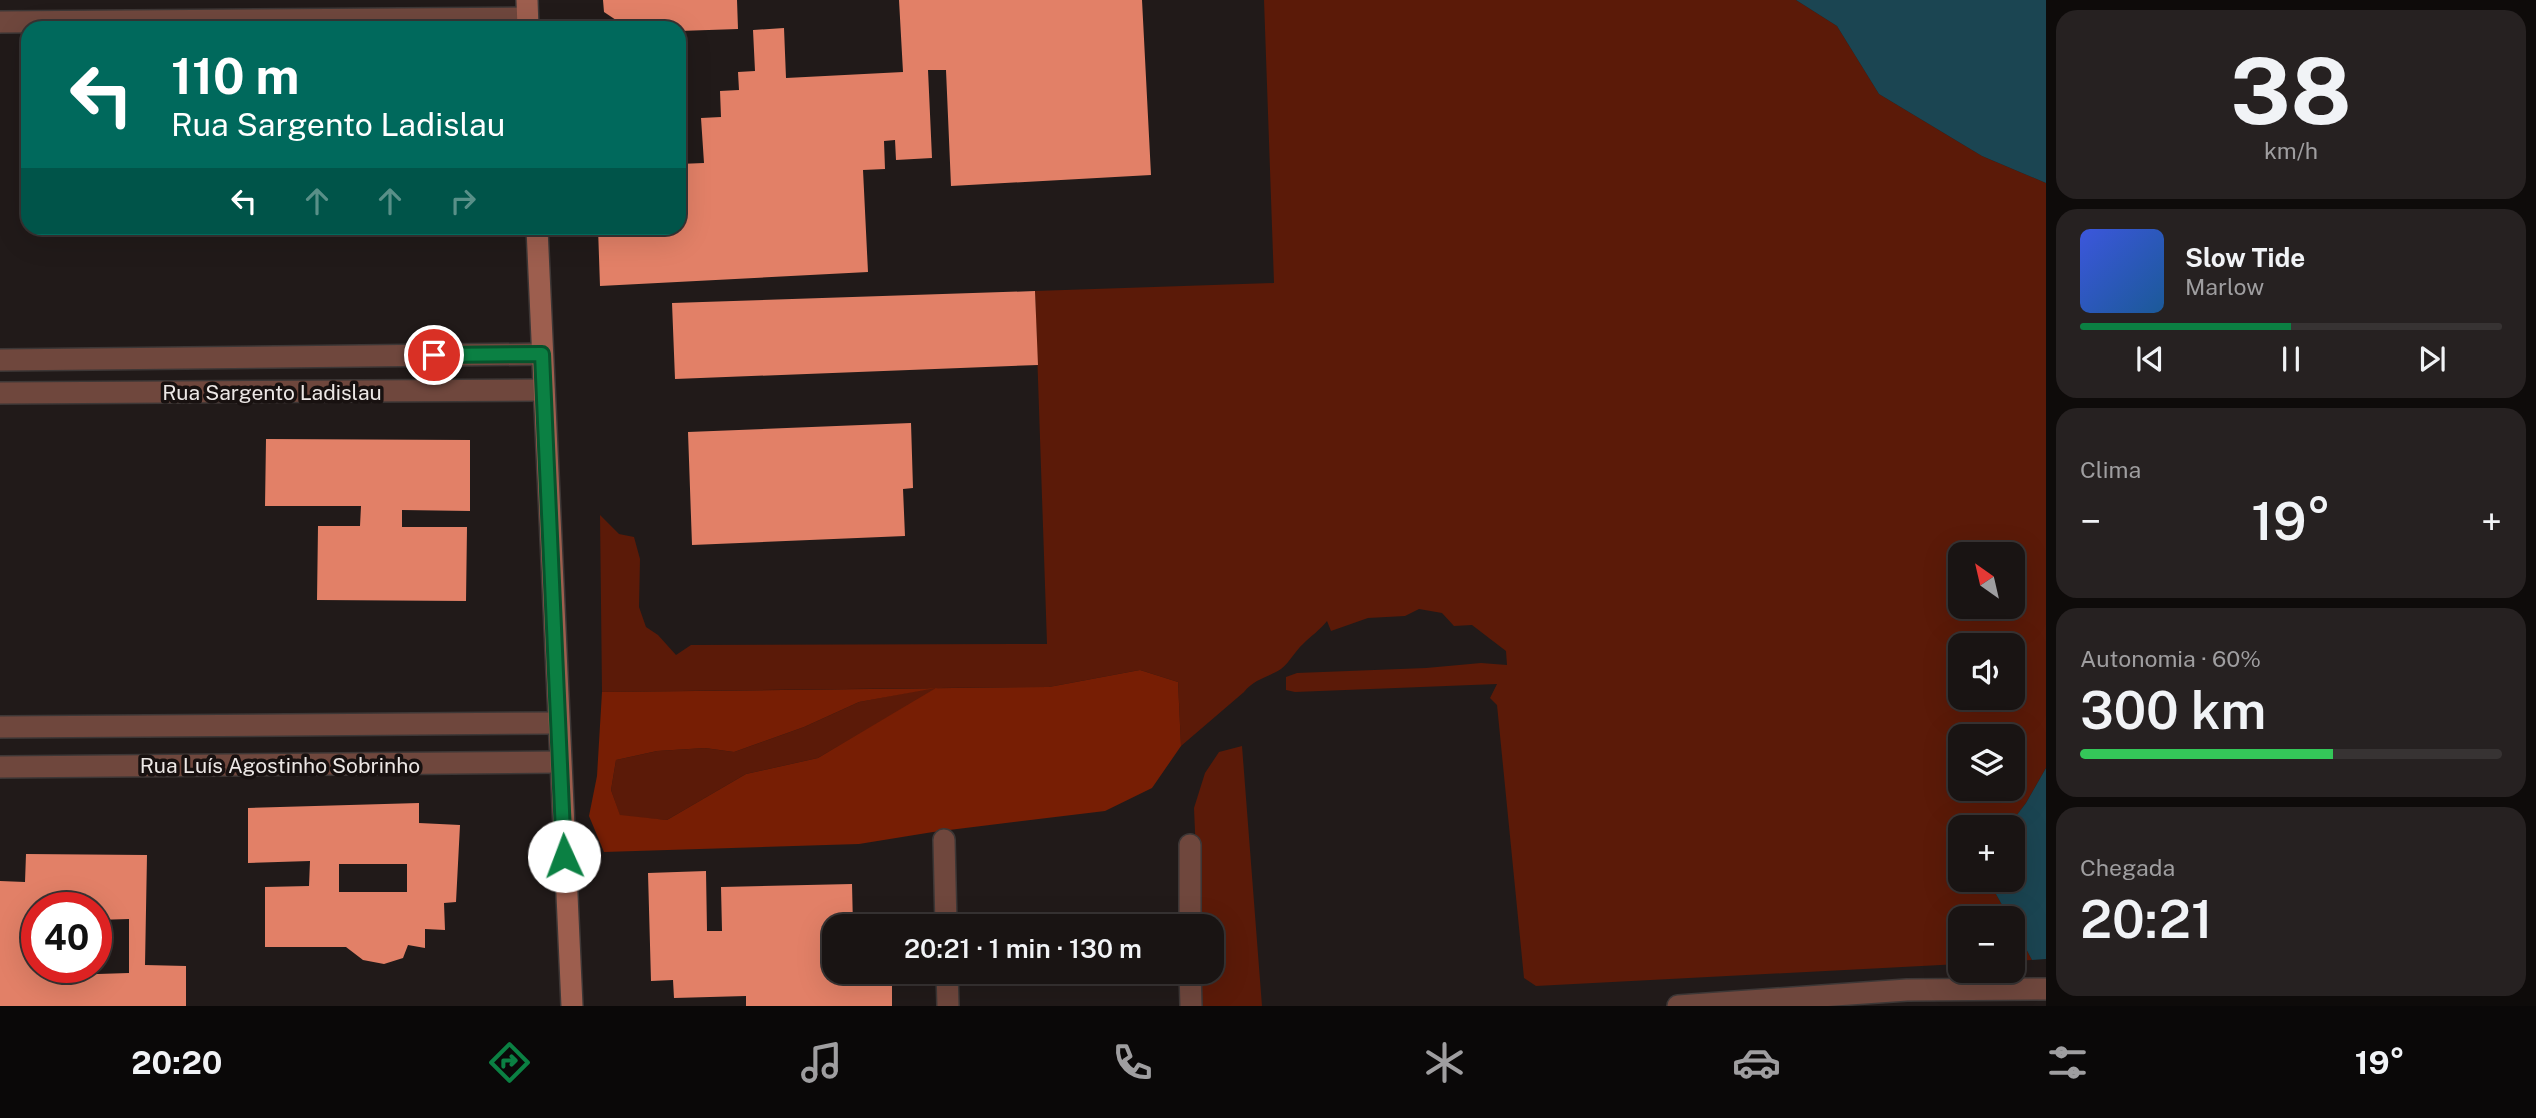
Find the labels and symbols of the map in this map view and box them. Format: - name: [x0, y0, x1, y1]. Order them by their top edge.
- pin: [404, 325, 464, 385]
- street label: Rua Sargento Ladislau: [162, 380, 382, 405]
- north arrow: [1948, 542, 2025, 620]
- street label: Rua Luís Agostinho Sobrinho: [140, 753, 420, 778]
- position arrow: [527, 819, 601, 893]
- speed limit sign: 40: [21, 892, 112, 983]

